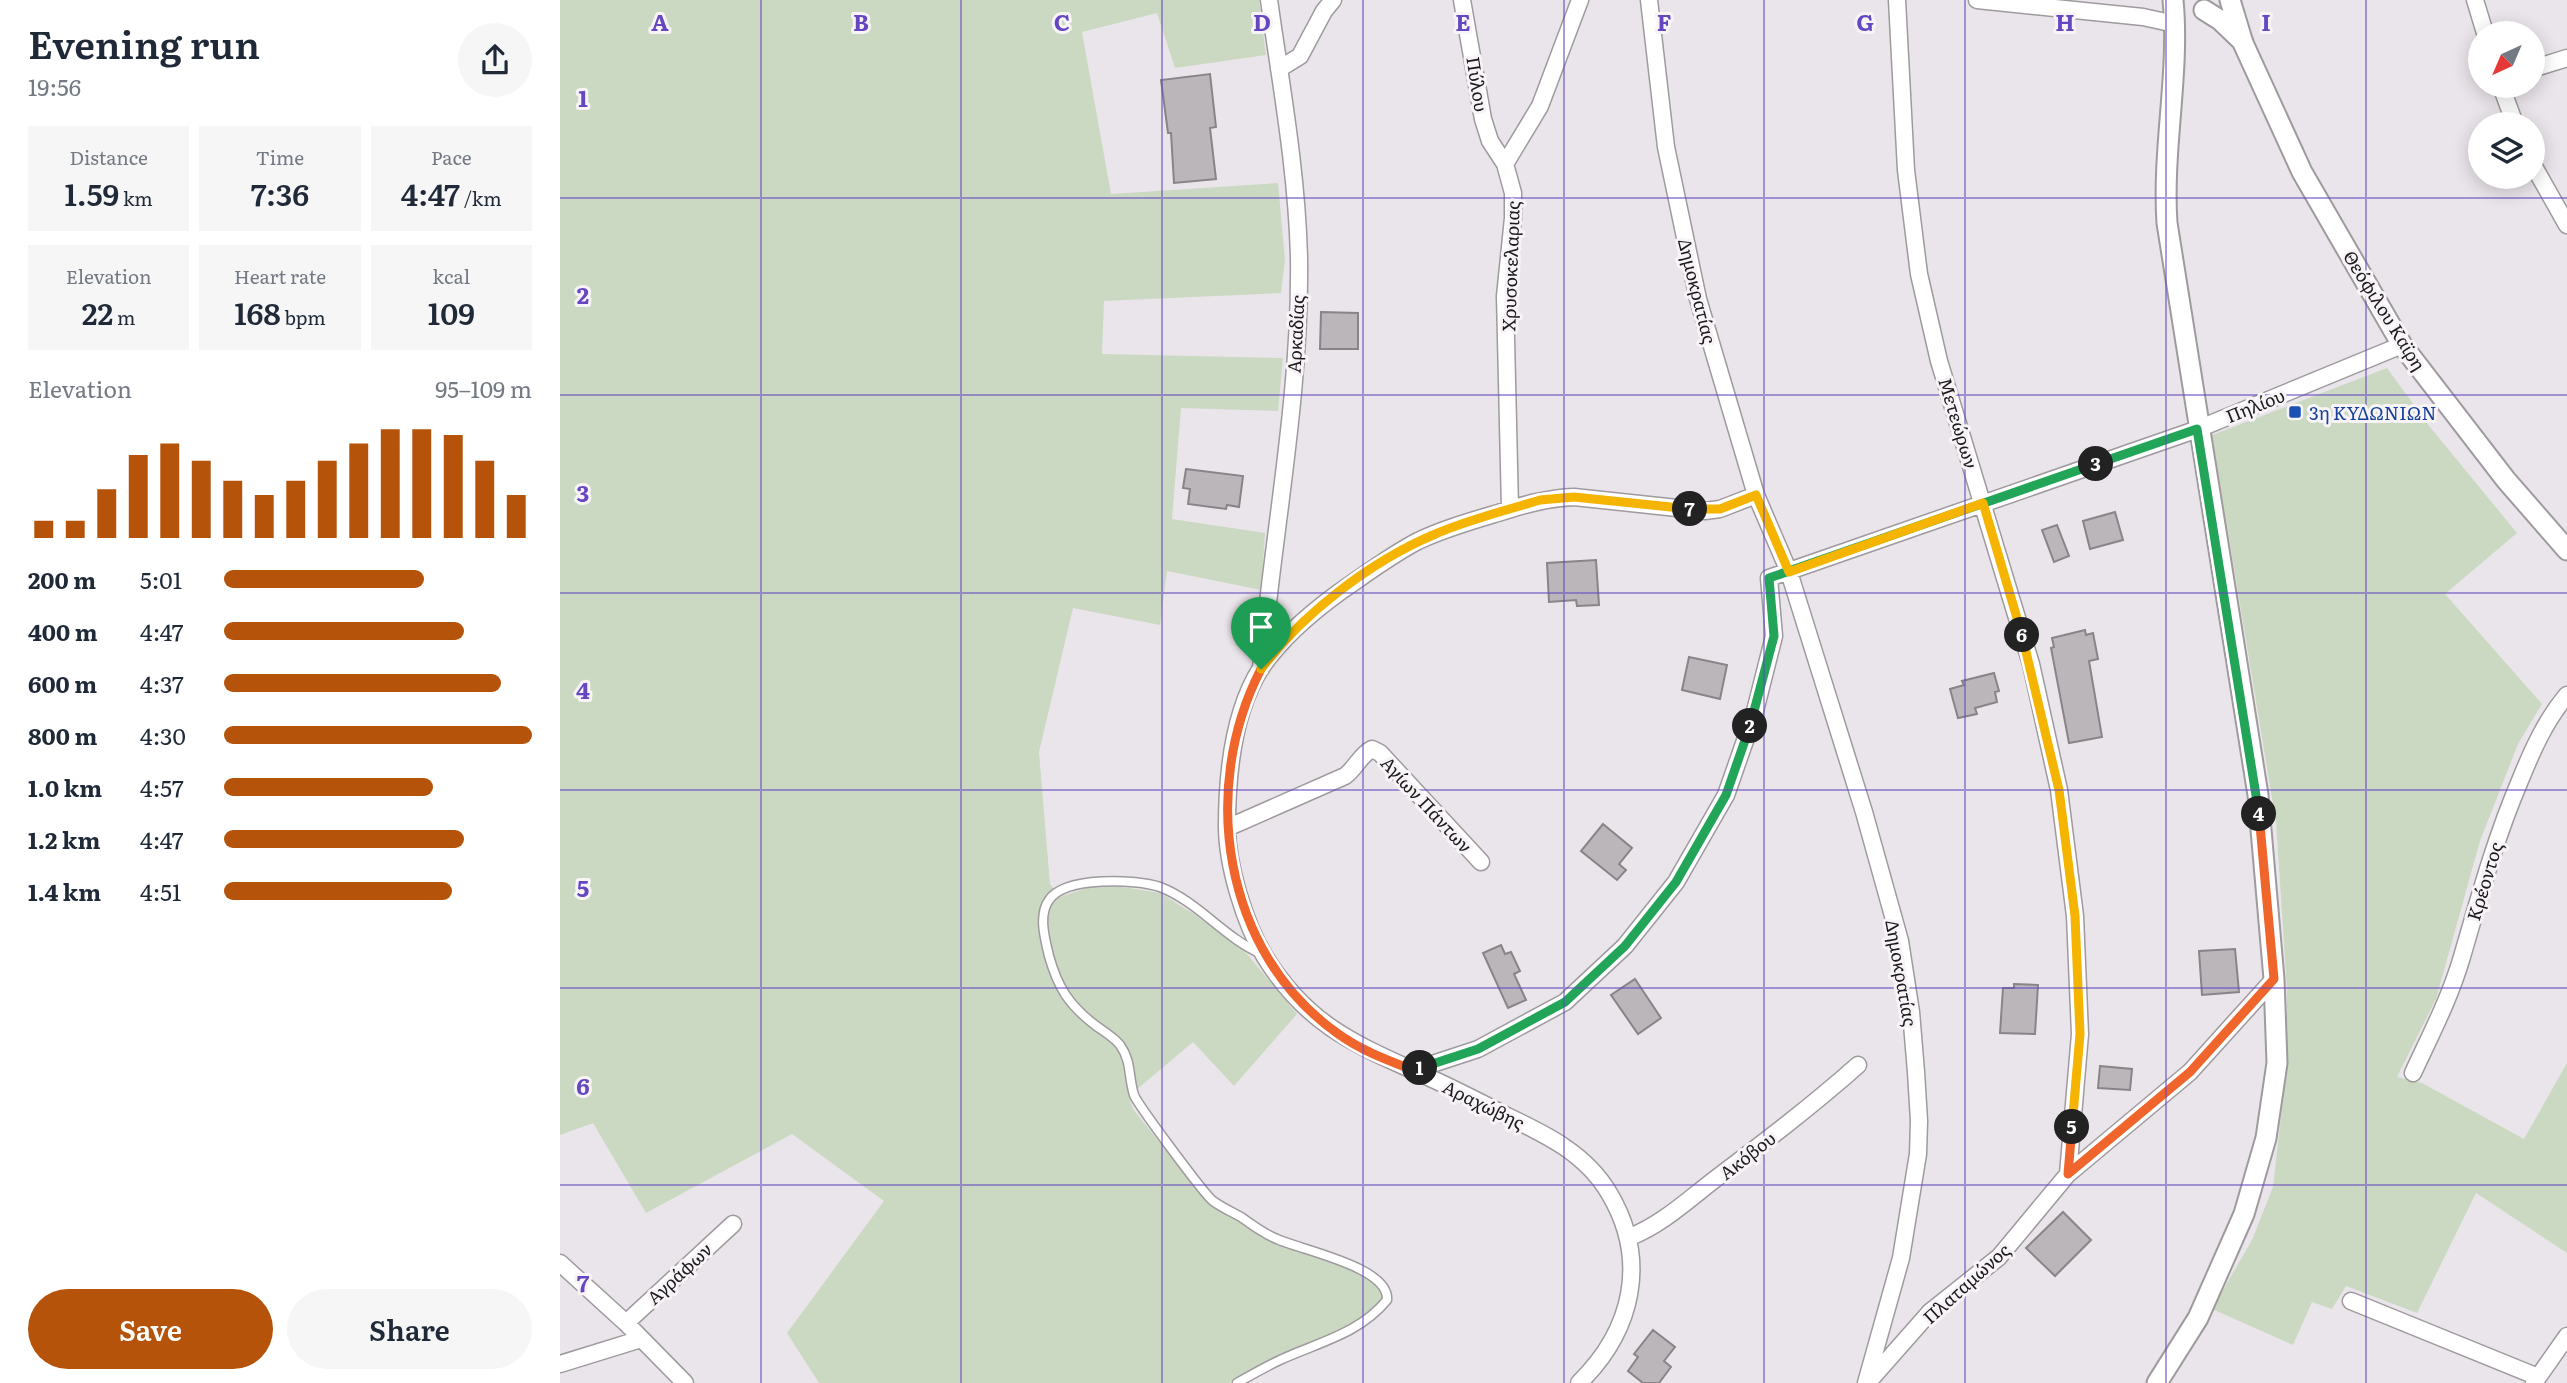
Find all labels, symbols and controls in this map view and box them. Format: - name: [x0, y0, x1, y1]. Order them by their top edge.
- text: A: [651, 4, 669, 38]
- text: B: [853, 4, 869, 38]
- text: C: [1054, 4, 1070, 38]
- text: D: [1253, 4, 1271, 38]
- text: E: [1455, 4, 1471, 38]
- text: F: [1657, 4, 1672, 38]
- text: G: [1856, 4, 1874, 38]
- text: H: [2055, 4, 2075, 38]
- text: I: [2261, 4, 2271, 38]
- text: Evening run: [28, 14, 260, 71]
- north arrow: [2468, 21, 2544, 98]
- map controls: [2468, 21, 2545, 189]
- button: share: [458, 23, 532, 97]
- street label: Πύλου: [1460, 54, 1496, 114]
- text: 19:56: [28, 69, 81, 103]
- text: 1: [578, 80, 588, 114]
- button: layers: [2468, 112, 2545, 189]
- text: Distance: [69, 143, 148, 171]
- text: Time: [256, 143, 304, 171]
- text: Pace: [431, 143, 472, 171]
- text: 1.59: [65, 171, 119, 215]
- text: 7:36: [251, 171, 309, 215]
- text: 4:47: [401, 171, 460, 215]
- text: km: [119, 184, 153, 212]
- text: /km: [460, 184, 502, 212]
- street label: Χρυσοκελαριας: [1494, 200, 1526, 332]
- street label: Δημοκρατίας: [1672, 235, 1724, 347]
- street label: Θεόφιλου Καϊρη: [2337, 245, 2433, 375]
- text: Elevation: [66, 262, 152, 290]
- text: Heart rate: [234, 262, 326, 290]
- text: kcal: [433, 262, 470, 290]
- text: 2: [577, 277, 589, 311]
- text: 22: [82, 290, 113, 334]
- text: 168: [234, 290, 281, 334]
- text: 109: [428, 290, 475, 334]
- street label: Αρκαδίας: [1279, 294, 1311, 374]
- text: m: [113, 303, 136, 331]
- text: bpm: [281, 303, 326, 331]
- text: Elevation: [28, 371, 132, 405]
- text: 95–109 m: [435, 371, 532, 405]
- street label: Μετεώρων: [1932, 374, 1986, 472]
- street label: Πηλίου: [2221, 381, 2289, 429]
- place label: 3η ΚΥΔΩΝΙΩΝ: [2309, 399, 2437, 426]
- marker: 3η ΚΥΔΩΝΙΩΝ: [2287, 404, 2303, 420]
- pin: 3: [2078, 447, 2114, 482]
- text: 3: [2090, 449, 2101, 477]
- text: 3: [577, 475, 589, 509]
- pin: 7: [1672, 491, 1708, 526]
- text: 7: [1684, 494, 1695, 522]
- text: 200 m: [28, 562, 96, 596]
- text: 5:01: [140, 562, 182, 596]
- pin: [1231, 597, 1291, 669]
- icon: arrive: [1242, 608, 1280, 646]
- text: 400 m: [28, 614, 98, 648]
- text: 4:47: [140, 614, 183, 648]
- pin: 6: [2004, 618, 2040, 652]
- text: 6: [2016, 620, 2027, 648]
- text: 600 m: [28, 666, 97, 700]
- text: 4:37: [140, 666, 184, 700]
- text: 4: [576, 672, 590, 706]
- pin: 2: [1732, 708, 1768, 744]
- text: 2: [1744, 711, 1755, 739]
- text: 800 m: [28, 718, 97, 752]
- text: 4:30: [140, 718, 186, 752]
- street label: Αγίων Πάντων: [1375, 750, 1479, 858]
- text: 1.0 km: [28, 770, 102, 804]
- text: 4:57: [140, 770, 184, 804]
- pin: 4: [2242, 796, 2276, 832]
- text: 4: [2253, 799, 2264, 827]
- text: 1.2 km: [28, 822, 100, 856]
- text: 4:47: [140, 822, 183, 856]
- street label: Κρέοντος: [2459, 838, 2509, 924]
- text: 5: [577, 870, 589, 904]
- text: 1.4 km: [28, 874, 101, 908]
- text: 4:51: [140, 874, 181, 908]
- street label: Δημοκρατίας: [1879, 918, 1925, 1028]
- pin: 1: [1402, 1050, 1438, 1086]
- text: 1: [1416, 1053, 1423, 1081]
- text: 6: [576, 1068, 590, 1102]
- street label: Αραχώβης: [1438, 1073, 1530, 1135]
- pin: 5: [2054, 1110, 2090, 1144]
- text: 5: [2066, 1112, 2077, 1140]
- street label: Ακόβου: [1713, 1124, 1781, 1186]
- street label: Αγράφων: [640, 1236, 718, 1310]
- street label: Πλαταμώνος: [1916, 1236, 2016, 1330]
- text: 7: [577, 1265, 590, 1299]
- button: Save: [28, 1289, 273, 1369]
- button: Share: [287, 1289, 532, 1369]

